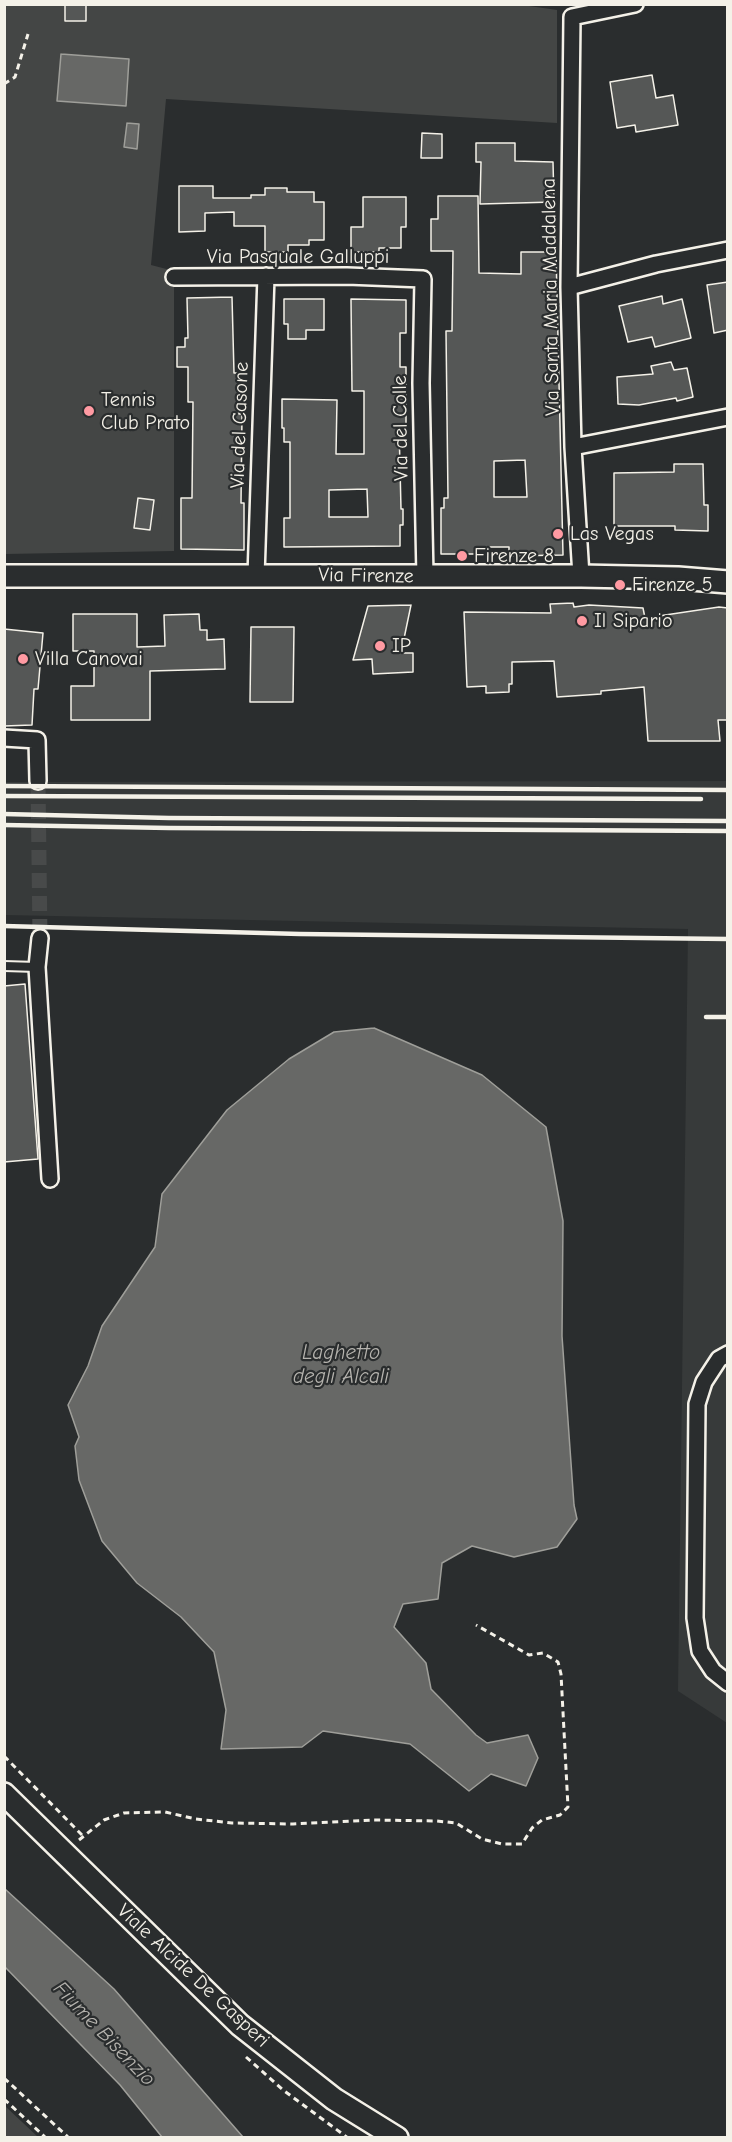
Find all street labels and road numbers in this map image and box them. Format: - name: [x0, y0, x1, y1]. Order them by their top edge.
- street label: Via Santa Maria Maddalena: [537, 178, 565, 416]
- street label: Via Pasquale Galluppi: [207, 245, 389, 269]
- street label: Via del Casone: [226, 361, 254, 489]
- street label: Via del Colle: [388, 375, 414, 481]
- street label: Via Firenze: [318, 563, 414, 589]
- street label: Viale Alcide De Gasperi: [112, 1899, 274, 2053]

